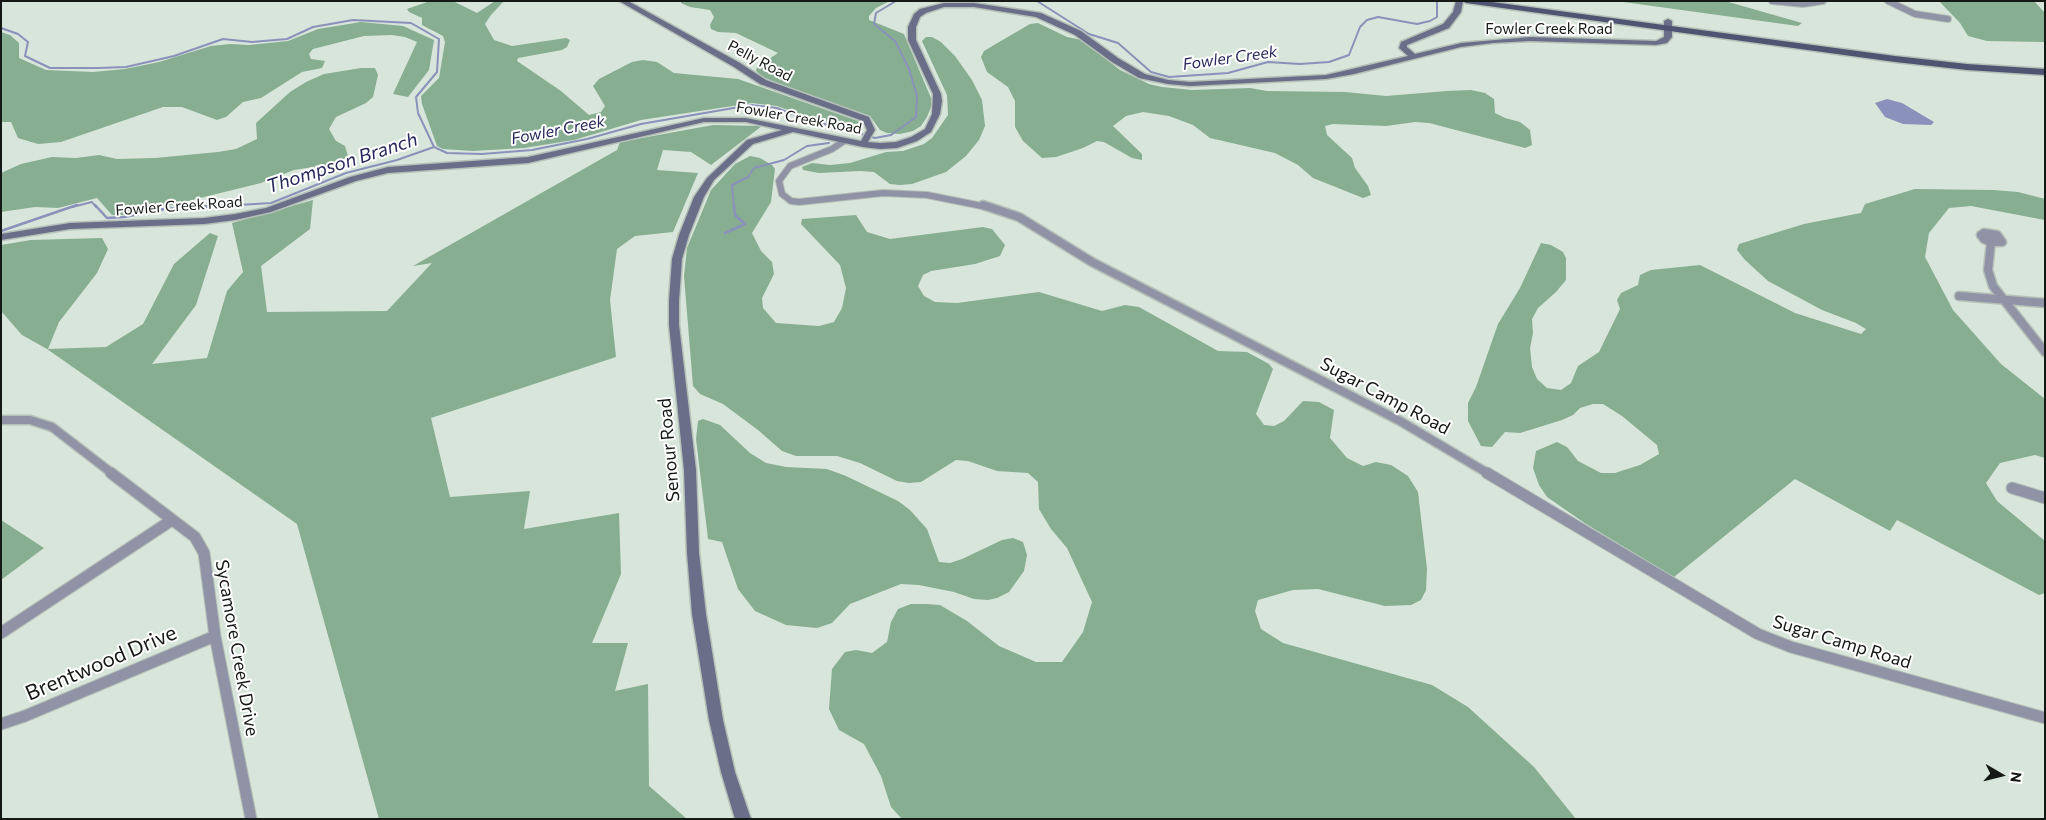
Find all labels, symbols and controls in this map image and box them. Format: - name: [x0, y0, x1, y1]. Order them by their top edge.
- street label: Fowler Creek Road: [1485, 20, 1613, 38]
- street label: Pelly Road: [725, 37, 795, 85]
- water label: Fowler Creek: [1181, 42, 1279, 74]
- street label: Fowler Creek Road: [735, 98, 863, 138]
- water label: Fowler Creek: [509, 111, 607, 149]
- water label: Thompson Branch: [264, 128, 420, 198]
- street label: Fowler Creek Road: [115, 193, 243, 219]
- street label: Sugar Camp Road: [1316, 353, 1454, 439]
- street label: Senour Road: [654, 397, 684, 503]
- street label: Sycamore Creek Drive: [211, 558, 263, 738]
- street label: Sugar Camp Road: [1770, 611, 1914, 673]
- street label: Brentwood Drive: [22, 620, 180, 706]
- north arrow: [1976, 750, 2026, 800]
- text: N: [2007, 771, 2025, 784]

